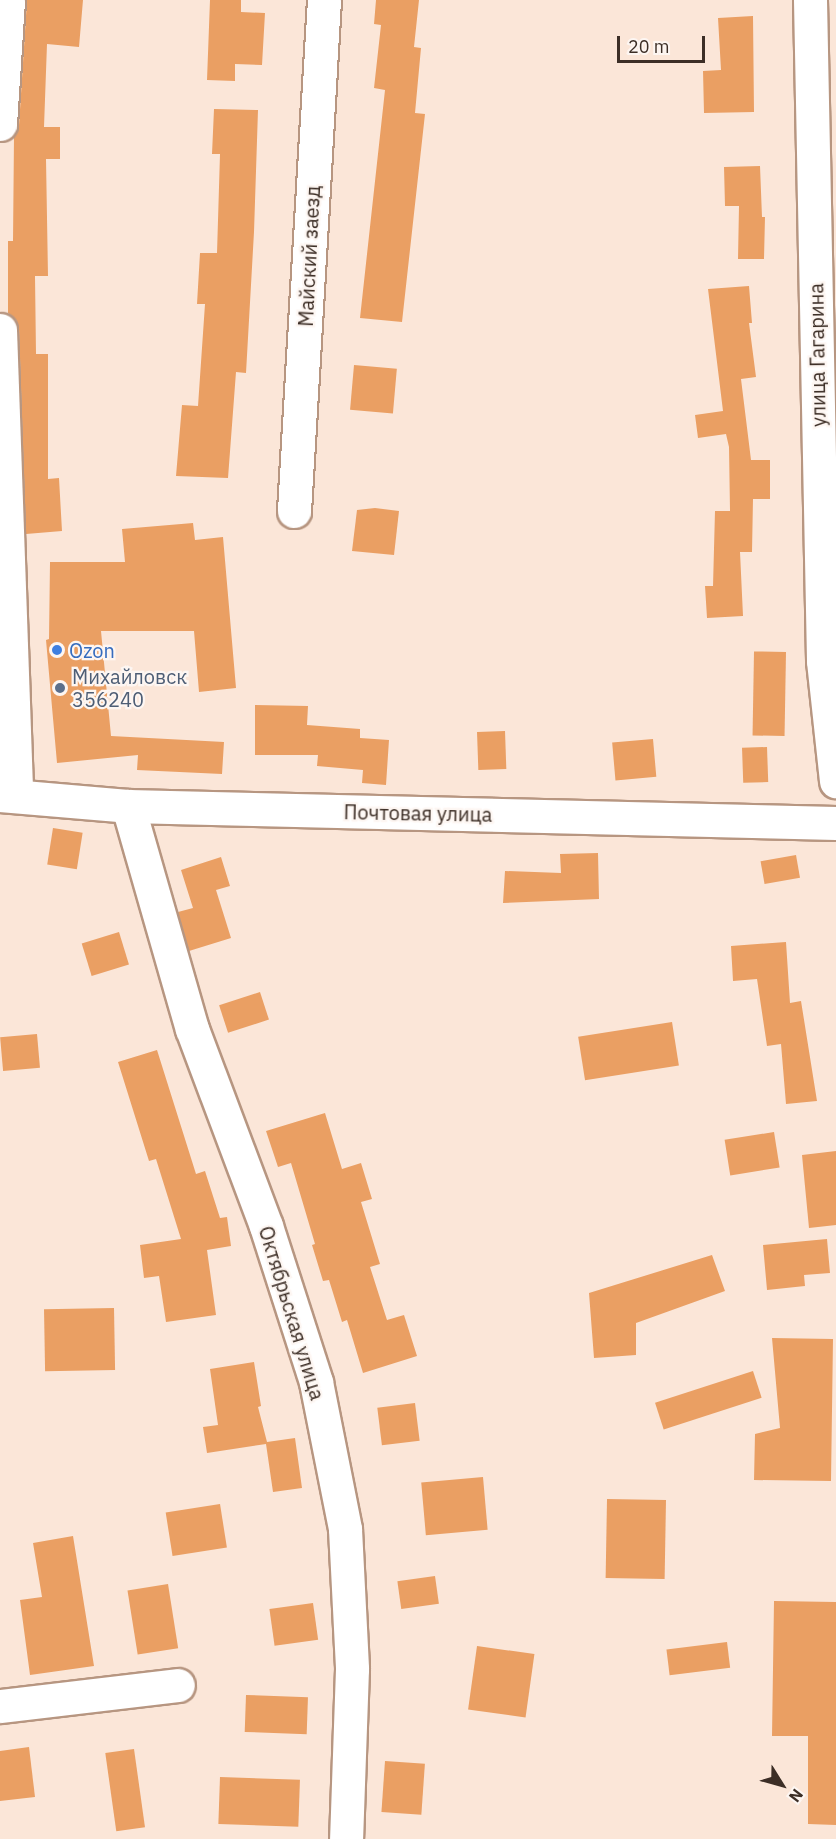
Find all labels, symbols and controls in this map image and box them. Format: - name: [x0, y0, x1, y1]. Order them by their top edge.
- scale bar: [620, 24, 708, 62]
- text: 20 m: [628, 35, 670, 58]
- street label: Майский заезд: [293, 185, 325, 327]
- street label: улица Гагарина: [804, 283, 830, 427]
- place label: Ozon: [69, 638, 115, 662]
- marker: Ozon: [50, 643, 64, 657]
- place label: Михайловск 356240: [72, 664, 187, 711]
- marker: Михайловск 356240: [53, 681, 67, 695]
- street label: Почтовая улица: [343, 800, 493, 826]
- street label: Октябрьская улица: [254, 1223, 330, 1403]
- north arrow: [752, 1755, 812, 1815]
- text: N: [785, 1785, 808, 1806]

